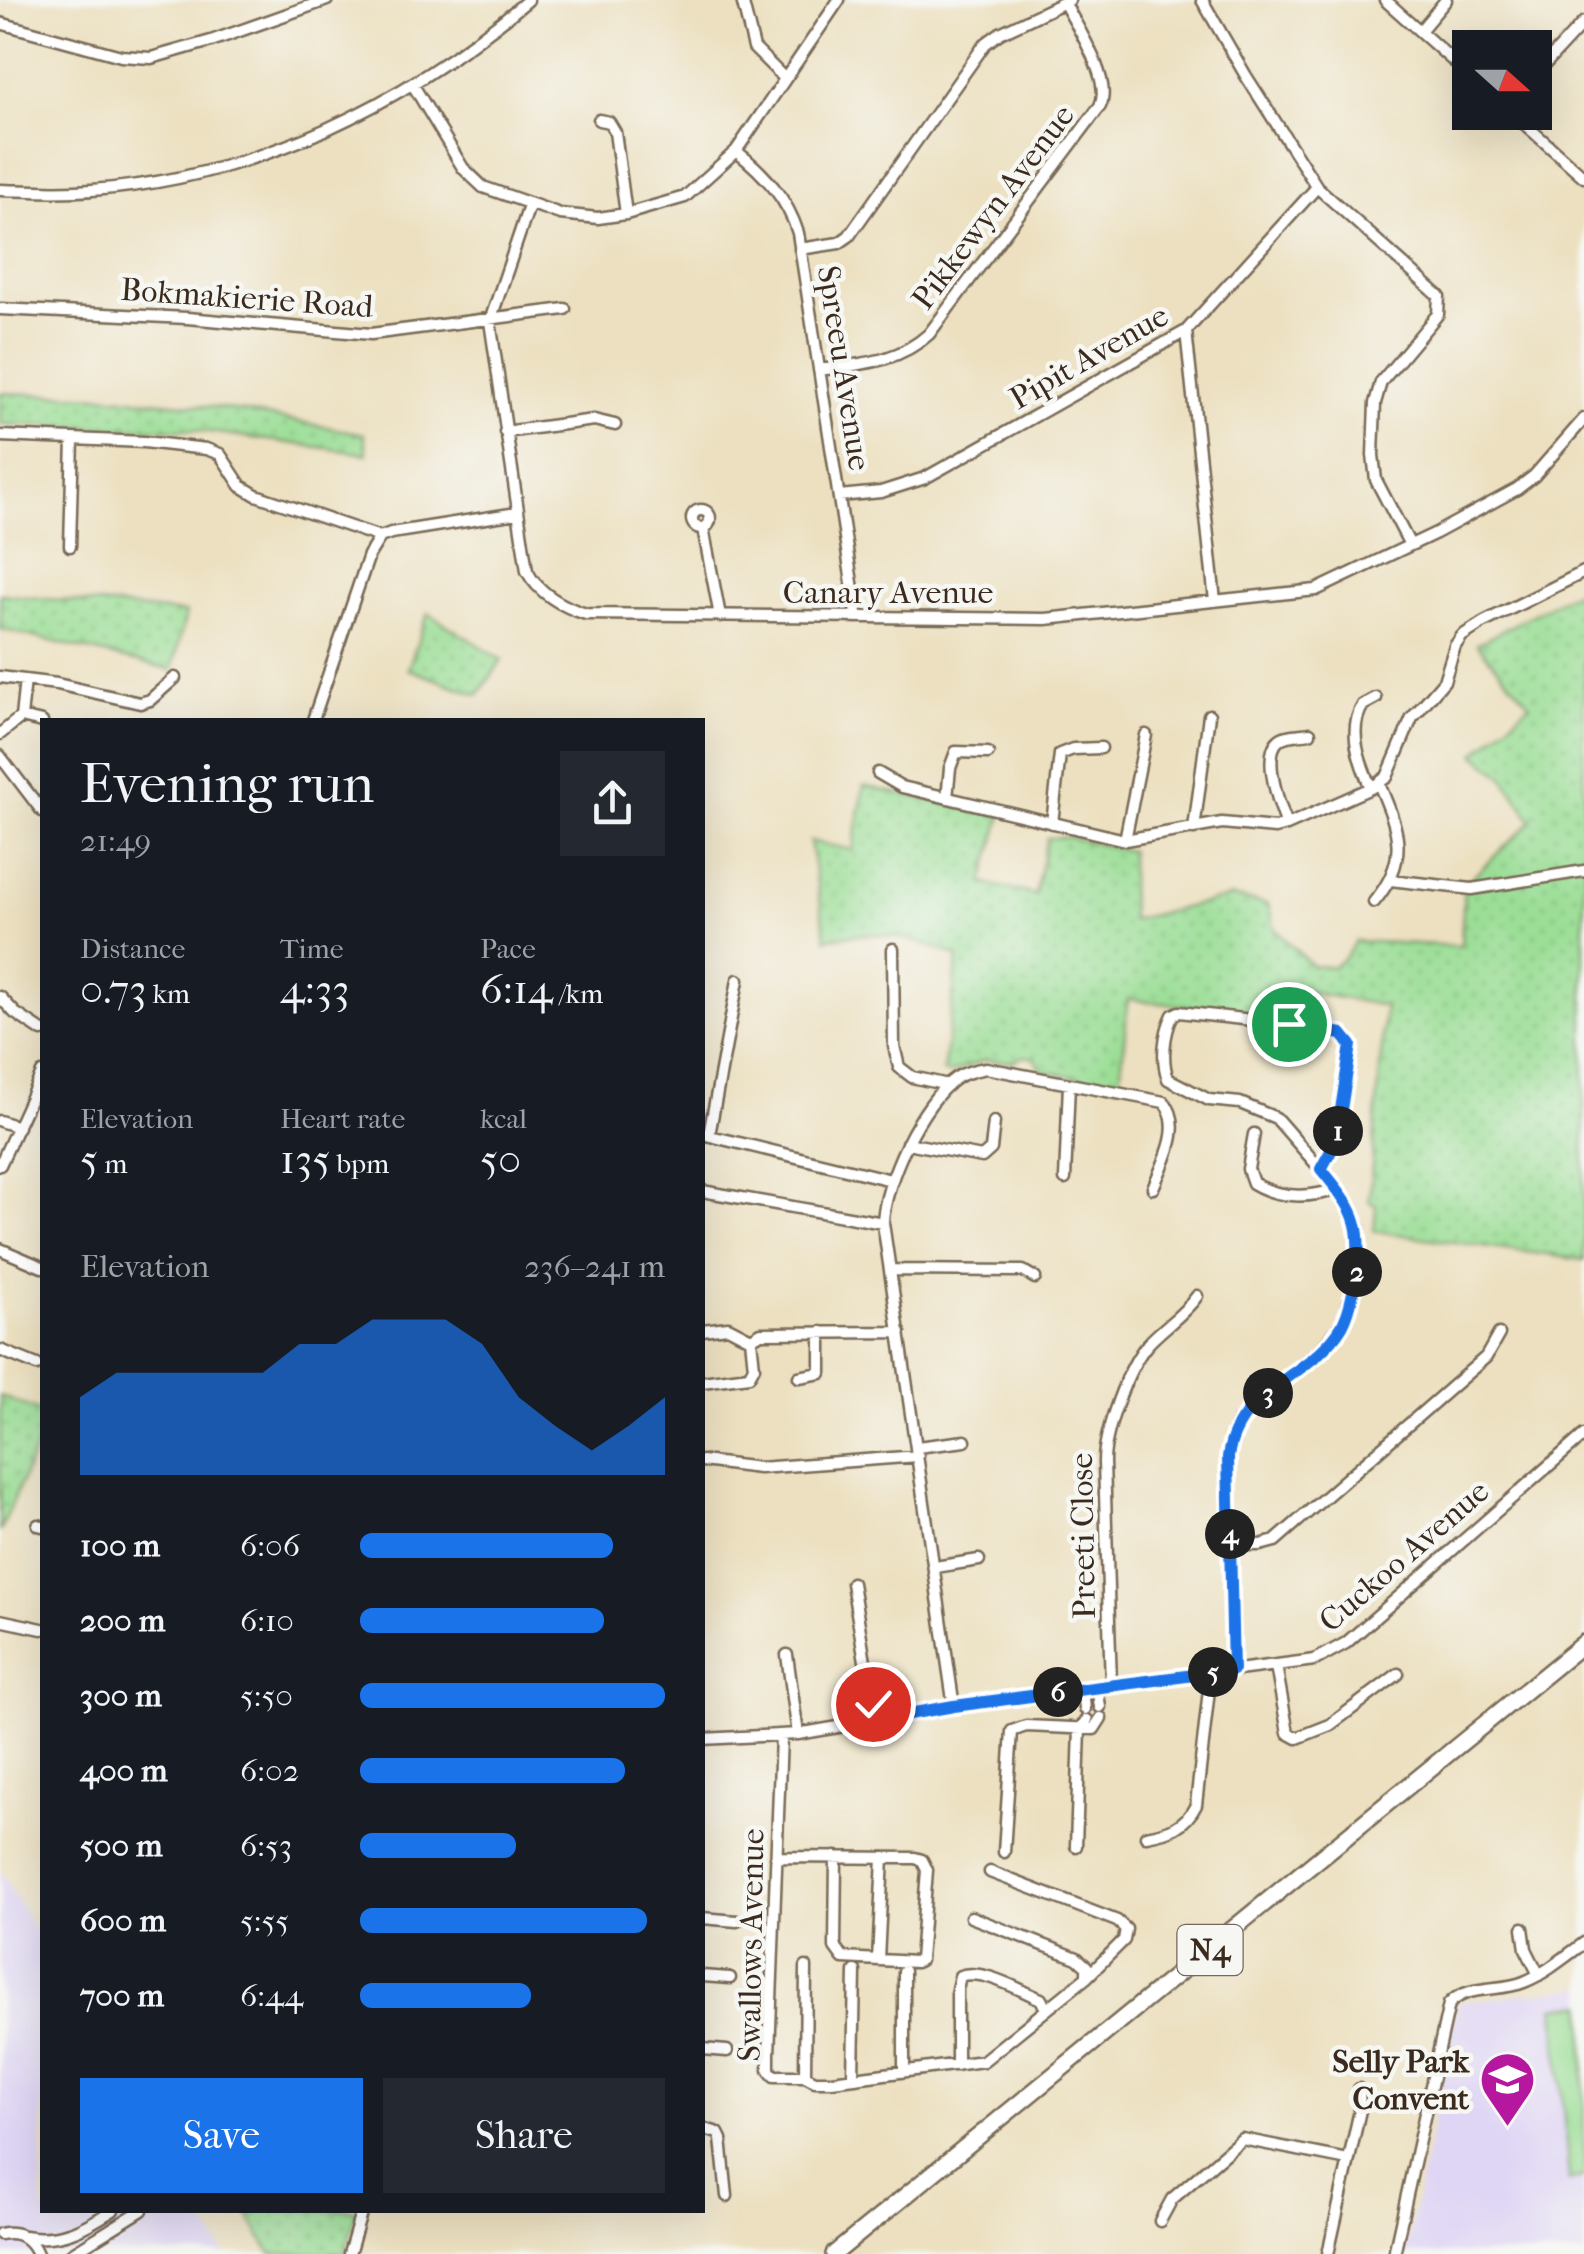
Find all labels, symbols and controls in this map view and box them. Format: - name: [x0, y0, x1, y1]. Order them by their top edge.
- north arrow: [1452, 30, 1552, 130]
- map controls: [1452, 30, 1552, 130]
- street label: Pikkewyn Avenue: [904, 97, 1082, 316]
- street label: Spreeu Avenue: [810, 263, 878, 473]
- street label: Bokmakierie Road: [120, 271, 375, 325]
- street label: Pipit Avenue: [1003, 297, 1175, 417]
- street label: Canary Avenue: [783, 574, 993, 611]
- button: share: [560, 751, 665, 856]
- text: Evening run: [80, 752, 374, 816]
- text: 21:49: [80, 822, 151, 859]
- text: Distance: [80, 932, 185, 965]
- text: Time: [280, 932, 344, 965]
- text: Pace: [480, 932, 536, 965]
- text: 0.73: [80, 965, 146, 1014]
- text: 4:33: [280, 965, 349, 1014]
- text: 6:14: [480, 965, 553, 1014]
- text: km: [146, 977, 190, 1010]
- text: /km: [553, 977, 603, 1010]
- pin: [1247, 982, 1332, 1067]
- icon: arrive: [1262, 997, 1317, 1052]
- text: Elevation: [80, 1102, 193, 1135]
- text: Heart rate: [280, 1102, 405, 1135]
- text: kcal: [480, 1102, 527, 1135]
- pin: 1: [1313, 1106, 1363, 1156]
- text: 1: [1333, 1114, 1343, 1147]
- text: 5: [80, 1135, 98, 1184]
- text: 135: [280, 1135, 330, 1184]
- text: 50: [480, 1135, 521, 1184]
- text: m: [98, 1147, 127, 1180]
- text: bpm: [330, 1147, 389, 1180]
- pin: 2: [1332, 1247, 1382, 1297]
- text: Elevation: [80, 1248, 209, 1285]
- text: 236–241 m: [524, 1248, 665, 1285]
- text: 2: [1350, 1255, 1364, 1288]
- pin: 3: [1243, 1368, 1293, 1418]
- text: 3: [1262, 1376, 1274, 1409]
- street label: Preeti Close: [1063, 1452, 1103, 1619]
- street label: Cuckoo Avenue: [1312, 1472, 1496, 1640]
- pin: 4: [1205, 1509, 1255, 1559]
- text: 4: [1222, 1517, 1238, 1550]
- text: 100 m: [80, 1527, 160, 1564]
- text: 6:06: [240, 1527, 300, 1564]
- text: 200 m: [80, 1602, 165, 1639]
- text: 6:10: [240, 1602, 294, 1639]
- pin: 5: [1188, 1647, 1238, 1697]
- text: 5: [1207, 1655, 1219, 1688]
- pin: [831, 1662, 916, 1747]
- pin: 6: [1033, 1667, 1083, 1717]
- text: 6: [1050, 1675, 1066, 1708]
- text: 300 m: [80, 1677, 162, 1714]
- text: 5:50: [240, 1677, 293, 1714]
- icon: check: [846, 1677, 901, 1732]
- text: 400 m: [80, 1752, 168, 1789]
- text: 6:02: [240, 1752, 299, 1789]
- text: 500 m: [80, 1827, 163, 1864]
- text: 6:53: [240, 1827, 292, 1864]
- street label: Swallows Avenue: [730, 1828, 772, 2062]
- text: 600 m: [80, 1902, 166, 1939]
- text: 5:55: [240, 1902, 289, 1939]
- road number: N4: [1178, 1925, 1242, 1975]
- text: 700 m: [80, 1977, 164, 2014]
- text: 6:44: [240, 1977, 303, 2014]
- place label: Selly Park Convent: [1332, 2043, 1471, 2117]
- school or university icon: Selly Park Convent: [1478, 2049, 1538, 2128]
- button: Save: [80, 2078, 363, 2193]
- button: Share: [383, 2078, 665, 2193]

